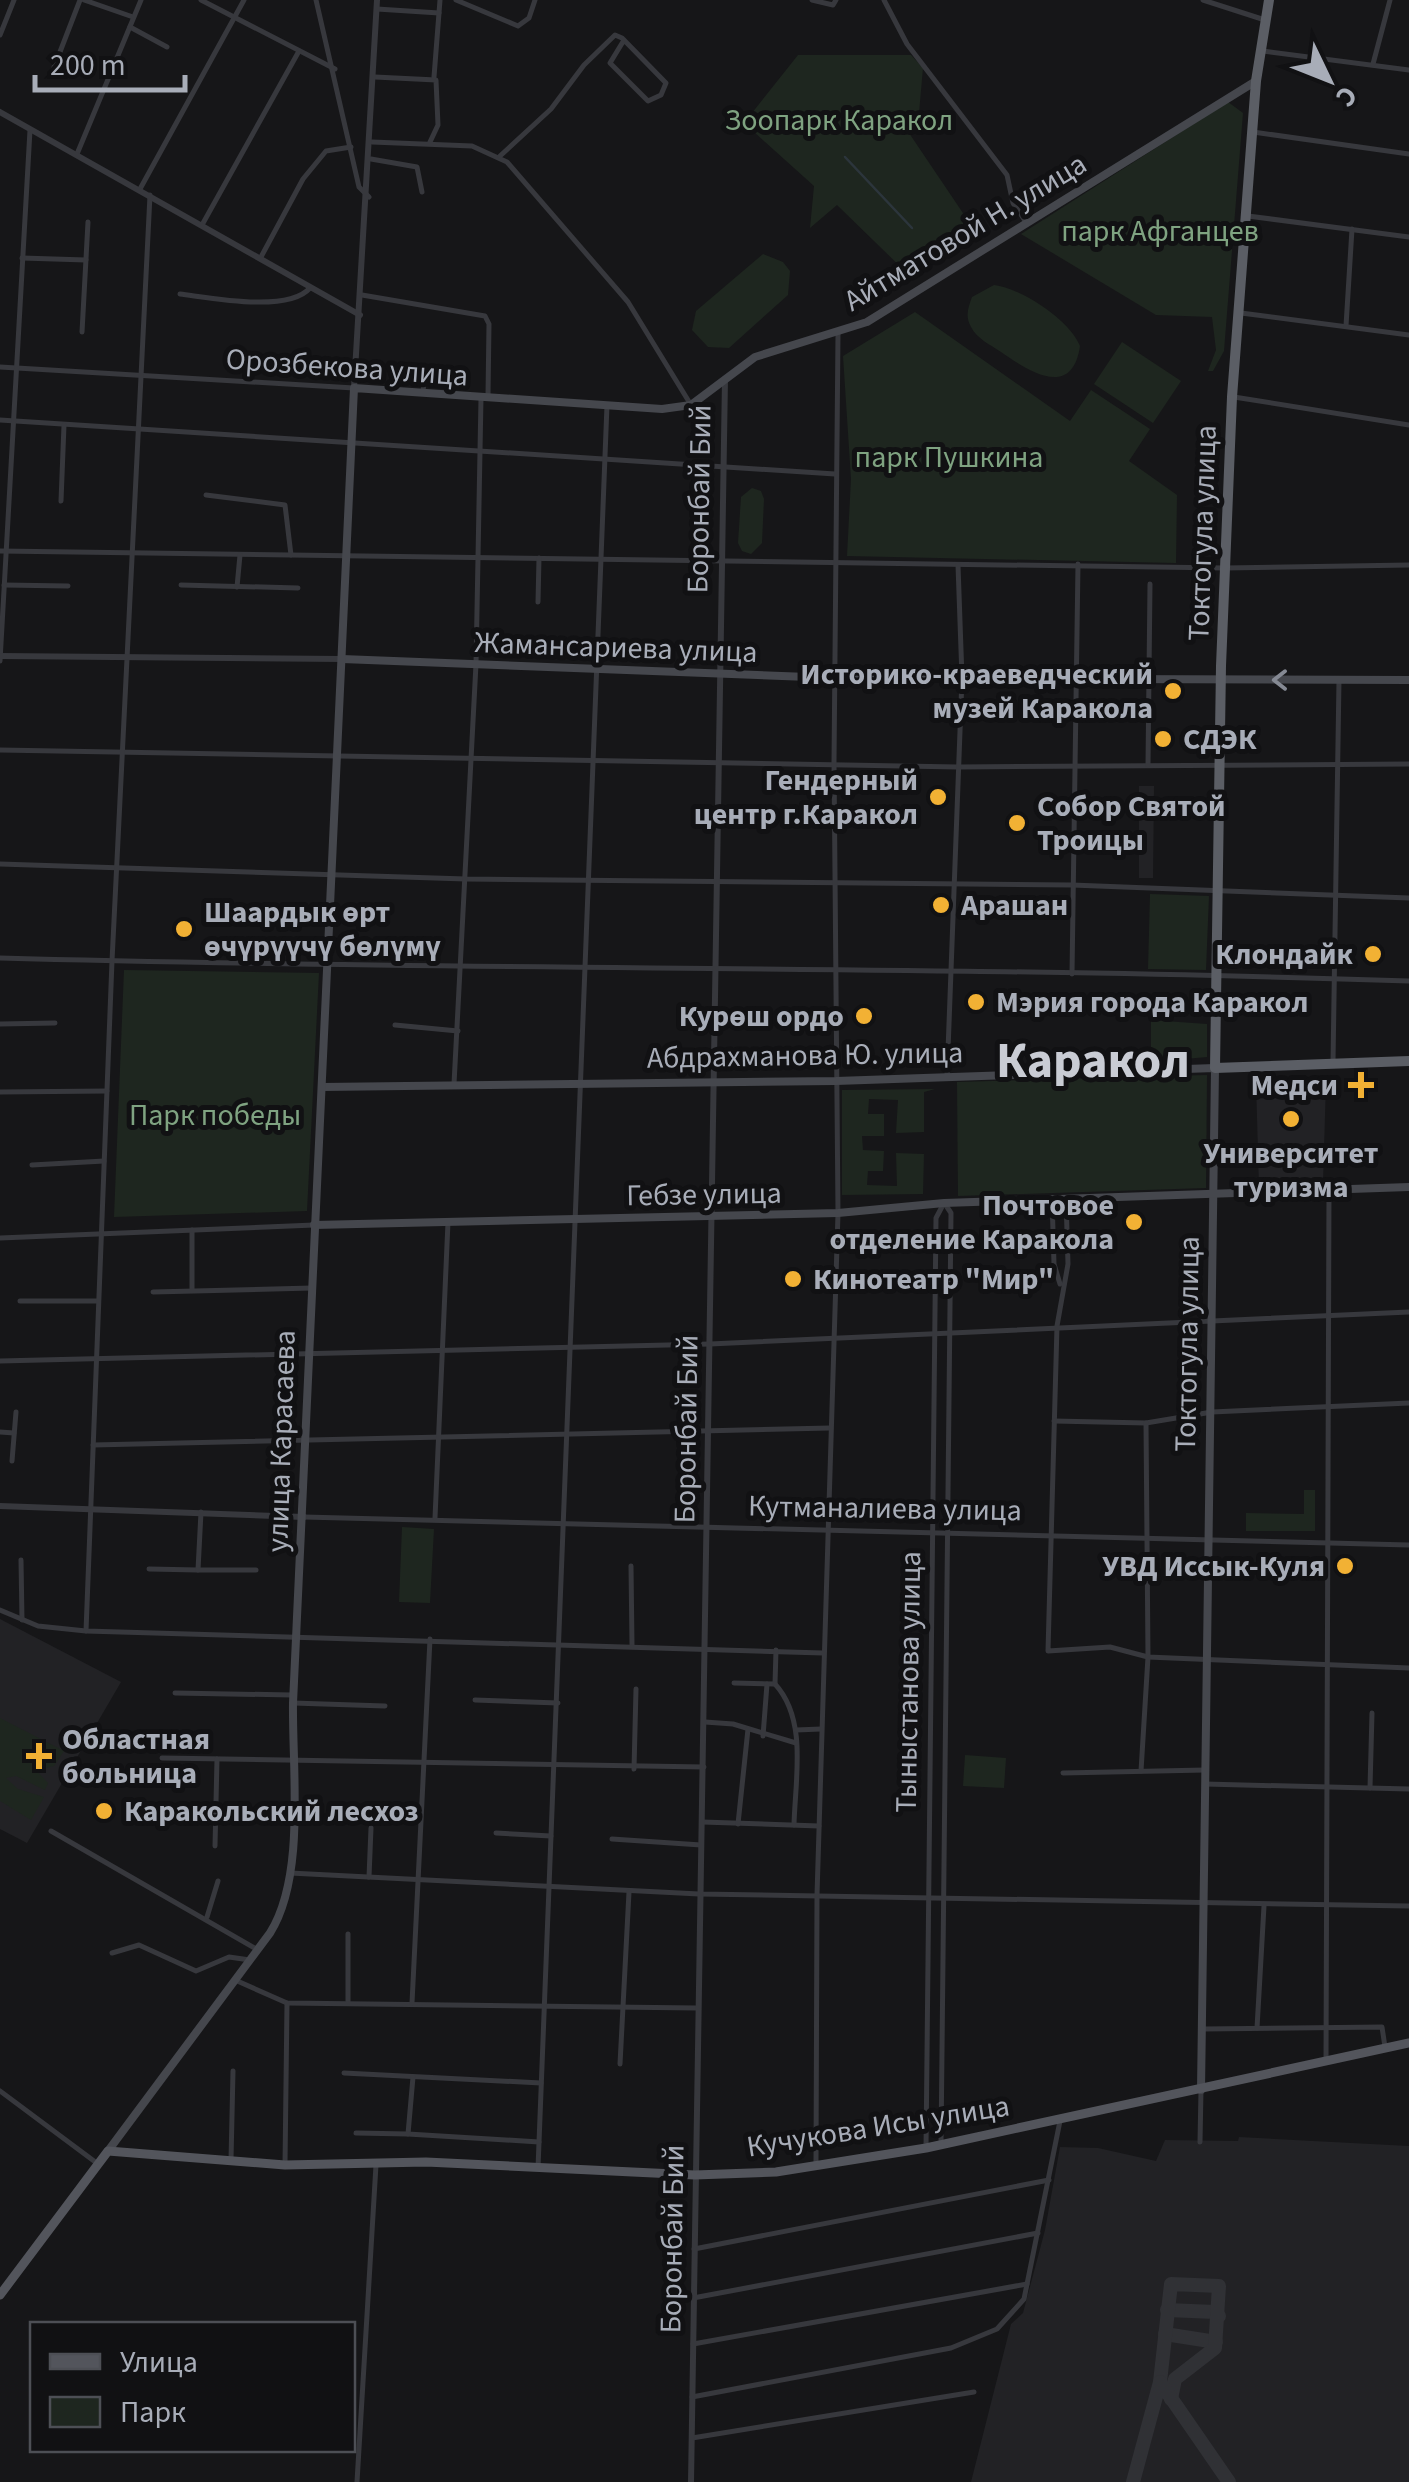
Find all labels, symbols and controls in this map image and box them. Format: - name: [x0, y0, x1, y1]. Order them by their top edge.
- scale bar: [35, 30, 185, 92]
- north arrow: [1279, 30, 1379, 130]
- text: 200 m: [50, 44, 126, 87]
- text: С: [1326, 77, 1367, 116]
- park label: Зоопарк Каракол: [725, 99, 953, 142]
- street label: Айтматовой Н. улица: [836, 143, 1095, 322]
- park label: парк Афганцев: [1061, 210, 1259, 253]
- street label: Орозбекова улица: [224, 338, 470, 397]
- street label: Боронбай Бий: [676, 404, 723, 594]
- street label: Токтогула улица: [1177, 424, 1228, 642]
- park label: парк Пушкина: [855, 436, 1043, 479]
- street label: Жамансариева улица: [474, 621, 758, 674]
- place label: Историко-краеведческий музей Каракола: [800, 653, 1153, 730]
- one-way arrow: [1272, 669, 1288, 691]
- marker: Историко-краеведческий музей Каракола: [1162, 680, 1184, 702]
- place label: СДЭК: [1183, 718, 1257, 761]
- marker: СДЭК: [1152, 728, 1174, 750]
- place label: Гендерный центр г.Каракол: [694, 759, 918, 836]
- place label: Собор Святой Троицы: [1037, 785, 1226, 862]
- marker: Гендерный центр г.Каракол: [927, 786, 949, 808]
- marker: Собор Святой Троицы: [1006, 812, 1028, 834]
- place label: Арашан: [960, 884, 1068, 927]
- place label: Шаардык өрт өчүрүүчү бөлүмү: [204, 891, 441, 968]
- marker: Арашан: [930, 894, 952, 916]
- marker: Шаардык өрт өчүрүүчү бөлүмү: [173, 918, 195, 940]
- place label: Клондайк: [1215, 933, 1354, 976]
- marker: Клондайк: [1362, 943, 1384, 965]
- place label: Мэрия города Каракол: [996, 981, 1308, 1024]
- marker: Мэрия города Каракол: [965, 991, 987, 1013]
- place label: Курөш ордо: [679, 995, 844, 1038]
- marker: Курөш ордо: [853, 1005, 875, 1027]
- district label: Каракол: [996, 1026, 1190, 1097]
- street label: Абдрахманова Ю. улица: [646, 1031, 964, 1080]
- place label: Медси: [1251, 1064, 1338, 1107]
- marker: Медси: [1348, 1072, 1374, 1098]
- park label: Парк победы: [129, 1094, 301, 1137]
- marker: Университет туризма: [1280, 1108, 1302, 1130]
- place label: Университет туризма: [1204, 1132, 1378, 1209]
- street label: Гебзе улица: [626, 1172, 782, 1217]
- place label: Почтовое отделение Каракола: [830, 1184, 1114, 1261]
- marker: Почтовое отделение Каракола: [1123, 1211, 1145, 1233]
- street label: Токтогула улица: [1164, 1236, 1211, 1452]
- place label: Кинотеатр "Мир": [813, 1258, 1054, 1301]
- marker: Кинотеатр "Мир": [782, 1268, 804, 1290]
- street label: улица Карасаева: [256, 1329, 307, 1553]
- street label: Боронбай Бий: [663, 1334, 710, 1524]
- street label: Кутманалиева улица: [748, 1485, 1022, 1532]
- place label: УВД Иссык-Куля: [1102, 1545, 1325, 1588]
- street label: Тыныстанова улица: [885, 1551, 932, 1813]
- marker: УВД Иссык-Куля: [1334, 1555, 1356, 1577]
- place label: Областная больница: [62, 1718, 210, 1795]
- marker: Областная больница: [26, 1743, 52, 1769]
- place label: Каракольский лесхоз: [124, 1790, 419, 1833]
- marker: Каракольский лесхоз: [93, 1800, 115, 1822]
- street label: Кучукова Исы улица: [744, 2084, 1013, 2168]
- street label: Боронбай Бий: [649, 2144, 696, 2334]
- legend: [30, 2322, 355, 2452]
- text: Улица: [120, 2341, 198, 2384]
- text: Парк: [120, 2391, 186, 2434]

